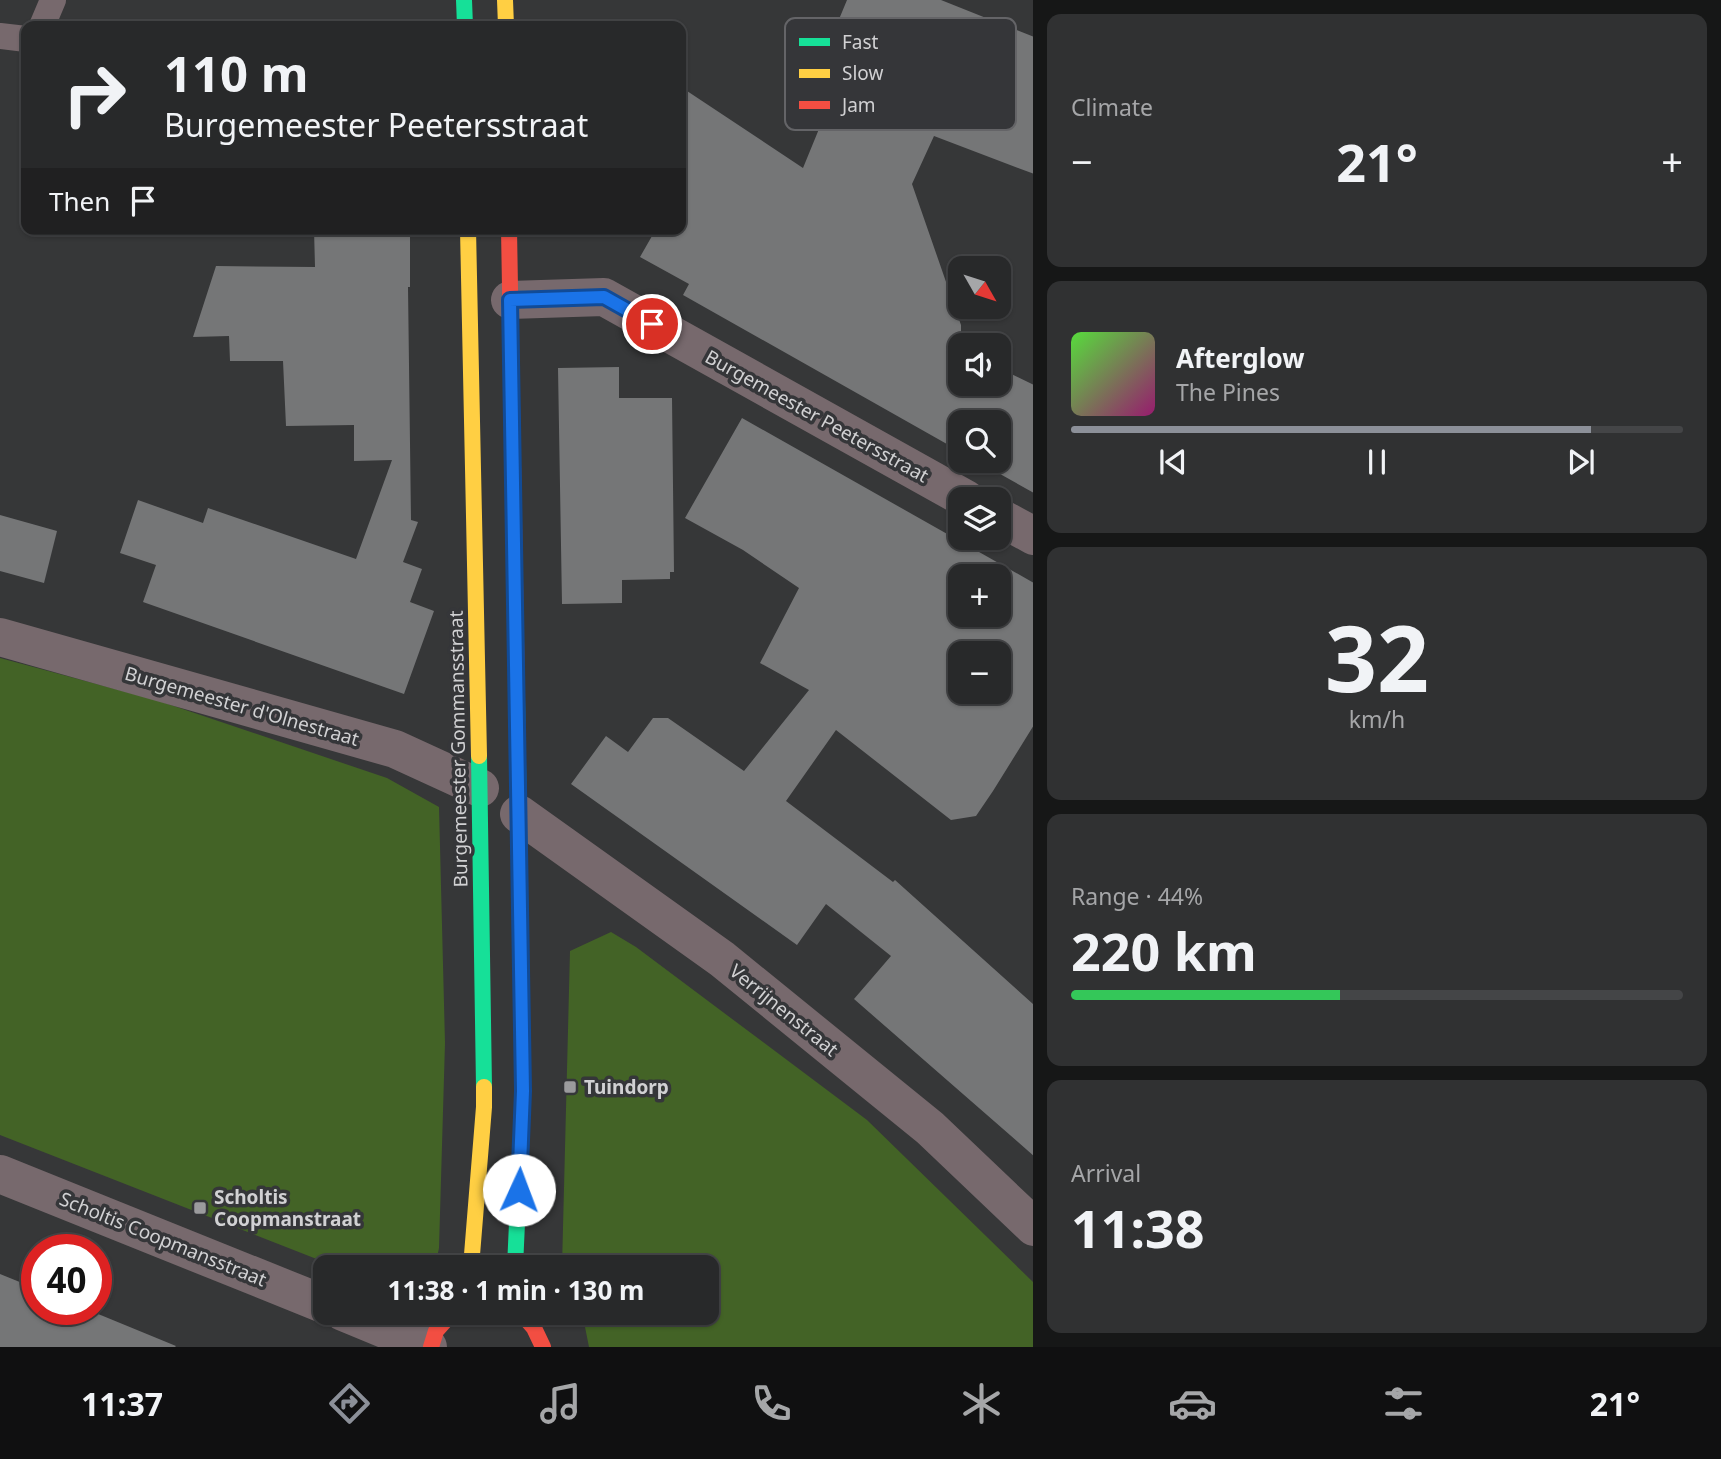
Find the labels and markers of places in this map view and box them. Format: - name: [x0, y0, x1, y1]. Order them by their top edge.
- pin: [622, 294, 682, 354]
- place label: Tuindorp: [584, 1074, 669, 1100]
- marker: Tuindorp: [562, 1079, 578, 1095]
- place label: Scholtis Coopmanstraat: [214, 1184, 361, 1232]
- marker: Scholtis Coopmanstraat: [192, 1200, 208, 1216]

